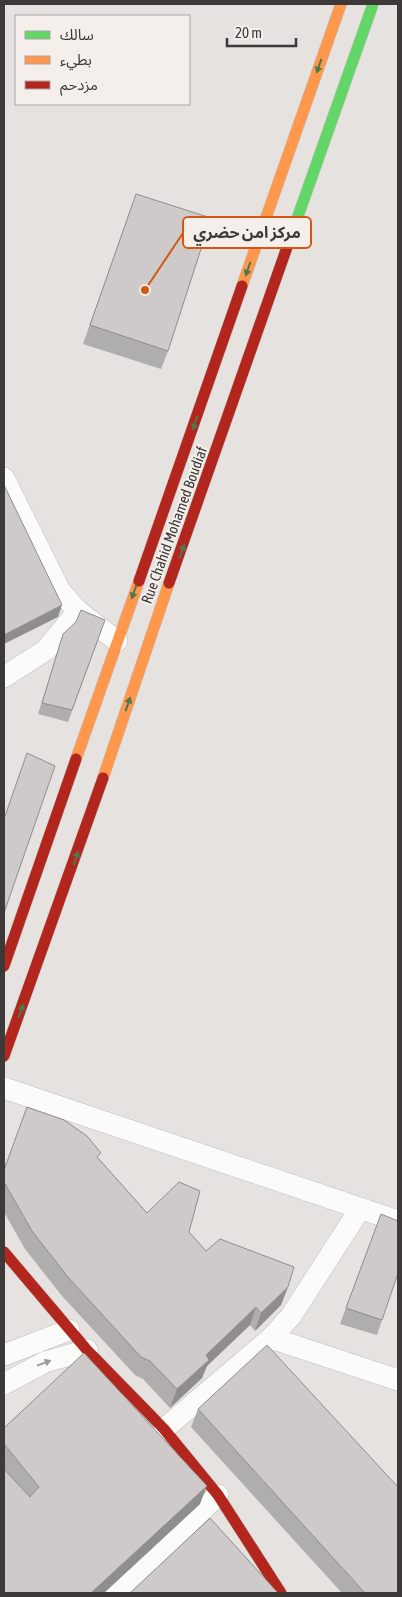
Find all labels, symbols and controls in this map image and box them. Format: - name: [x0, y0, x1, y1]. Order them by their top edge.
- legend: [15, 15, 190, 105]
- scale bar: [227, 15, 296, 47]
- text: 20 m: [235, 24, 262, 41]
- text: سالك: [60, 26, 94, 43]
- text: بطيء: [60, 51, 92, 71]
- one-way arrow: [315, 59, 322, 74]
- text: مزدحم: [60, 76, 98, 96]
- callout: مركز امن حضري: [183, 217, 311, 248]
- text: مركز امن حضري: [193, 223, 301, 246]
- one-way arrow: [244, 262, 251, 277]
- one-way arrow: [191, 416, 199, 431]
- street label: Rue Chahid Mohamed Boudiaf: [138, 444, 210, 606]
- one-way arrow: [178, 543, 186, 558]
- one-way arrow: [130, 585, 137, 600]
- one-way arrow: [124, 696, 132, 711]
- one-way arrow: [72, 850, 80, 865]
- one-way arrow: [18, 1003, 25, 1018]
- one-way arrow: [37, 1359, 52, 1367]

